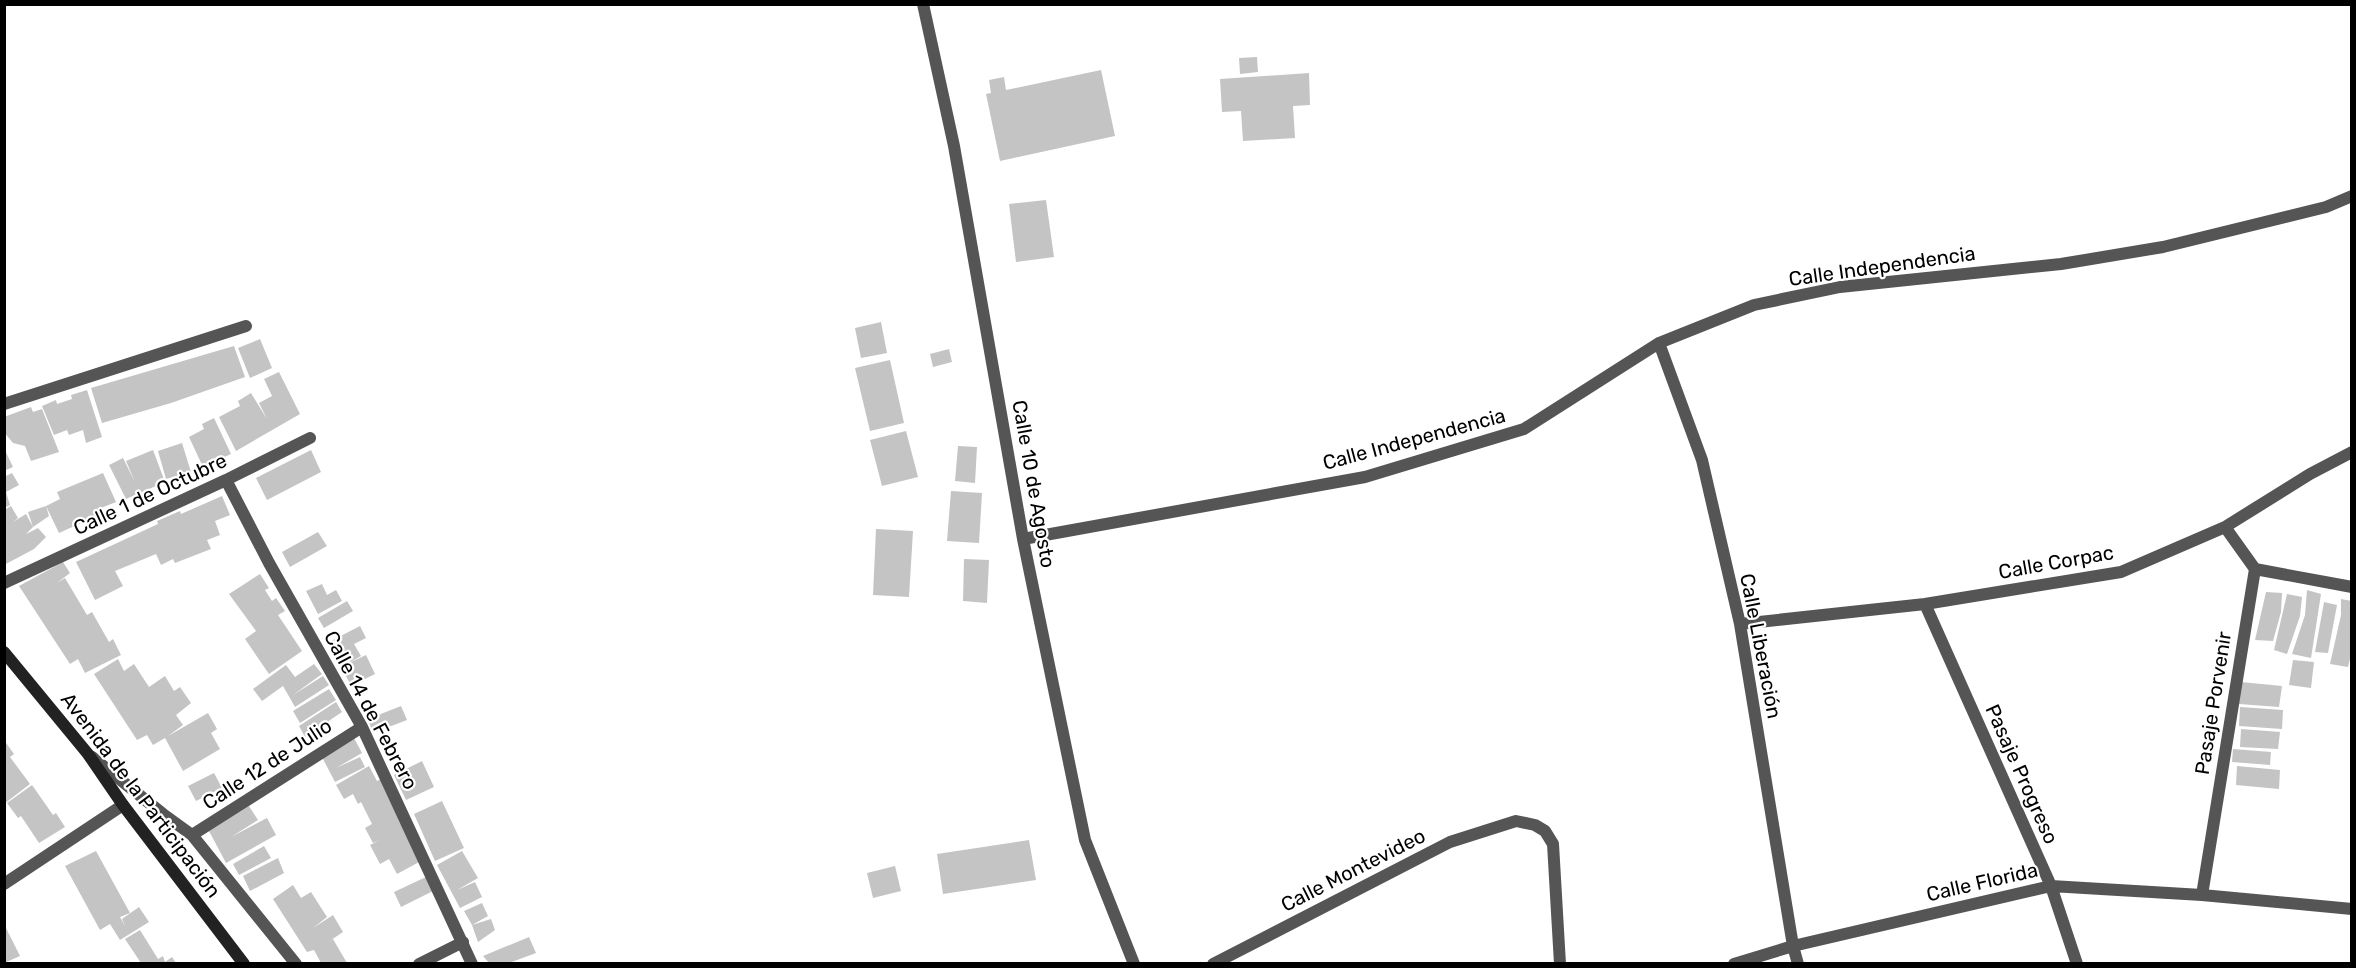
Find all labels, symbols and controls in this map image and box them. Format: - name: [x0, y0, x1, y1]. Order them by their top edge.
- street label: Calle Independencia: [1787, 241, 1977, 291]
- street label: Calle 10 de Agosto: [1007, 398, 1061, 570]
- street label: Calle Independencia: [1320, 403, 1508, 475]
- street label: Calle 1 de Octubre: [69, 448, 231, 540]
- street label: Calle Corpac: [1997, 540, 2115, 584]
- street label: Calle Liberación: [1735, 571, 1787, 721]
- street label: Calle 14 de Febrero: [319, 627, 423, 793]
- street label: Pasaje Porvenir: [2190, 629, 2236, 776]
- street label: Avenida de la Participación: [56, 688, 226, 902]
- street label: Pasaje Progreso: [1980, 700, 2064, 848]
- street label: Calle 12 de Julio: [198, 713, 336, 815]
- street label: Calle Montevideo: [1277, 823, 1429, 917]
- street label: Calle Florida: [1924, 858, 2040, 906]

